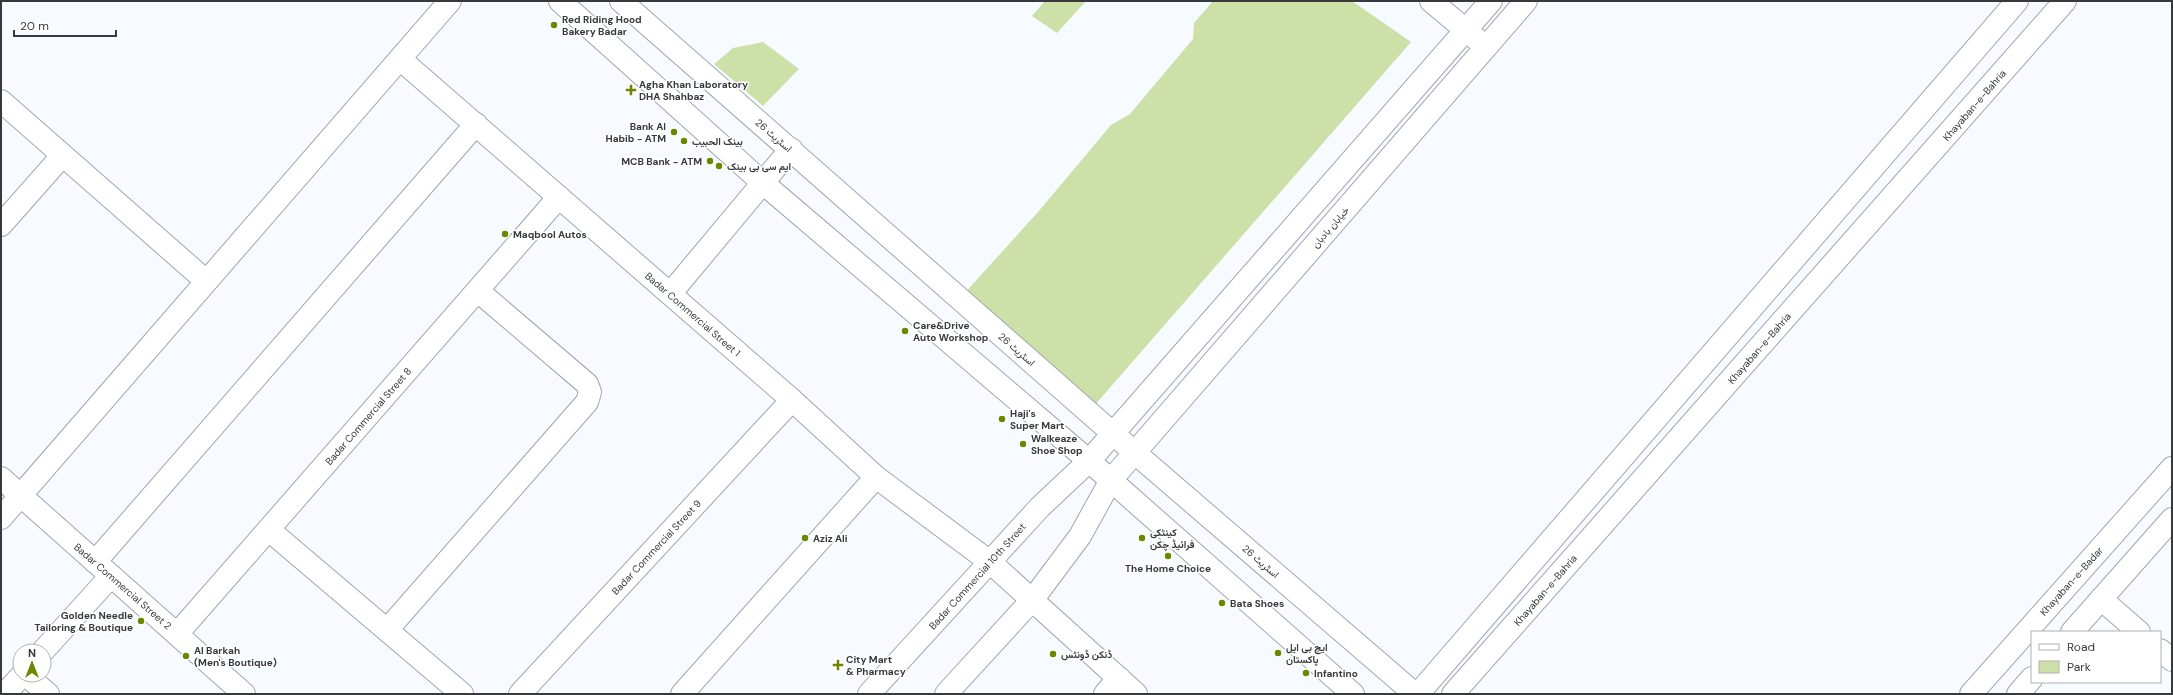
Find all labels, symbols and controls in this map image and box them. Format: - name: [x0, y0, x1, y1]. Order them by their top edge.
- scale bar: [14, 12, 116, 38]
- place label: Red Riding Hood Bakery Badar: [562, 13, 642, 38]
- text: 20 m: [20, 18, 49, 34]
- marker: Red Riding Hood Bakery Badar: [549, 20, 559, 30]
- street label: Khayaban-e-Bahria: [1940, 67, 2009, 144]
- place label: Agha Khan Laboratory DHA Shahbaz: [639, 78, 748, 103]
- marker: Agha Khan Laboratory DHA Shahbaz: [626, 85, 636, 95]
- street label: اسٹریٹ 26: [753, 116, 795, 155]
- place label: Bank Al Habib - ATM: [606, 120, 666, 145]
- marker: Bank Al Habib - ATM: [669, 127, 679, 137]
- place label: بينک الحبيب: [692, 135, 743, 148]
- marker: بينک الحبيب: [679, 136, 689, 146]
- place label: MCB Bank - ATM: [621, 155, 702, 168]
- marker: MCB Bank - ATM: [705, 156, 715, 166]
- place label: ایم سی بی بینک: [727, 160, 791, 173]
- marker: ایم سی بی بینک: [714, 161, 724, 171]
- street label: خیابان بادبان: [1309, 204, 1352, 251]
- place label: Maqbool Autos: [513, 228, 587, 241]
- marker: Maqbool Autos: [500, 229, 510, 239]
- street label: Badar Commercial Street 1: [642, 269, 743, 359]
- street label: Khayaban-e-Bahria: [1725, 310, 1794, 387]
- place label: Care&Drive Auto Workshop: [913, 319, 989, 344]
- marker: Care&Drive Auto Workshop: [900, 326, 910, 336]
- street label: اسٹریٹ 26: [996, 330, 1038, 369]
- street label: Badar Commercial Street 8: [322, 365, 414, 468]
- place label: Haji's Super Mart: [1010, 407, 1064, 432]
- marker: Haji's Super Mart: [997, 414, 1007, 424]
- place label: Walkeaze Shoe Shop: [1031, 432, 1083, 457]
- marker: Walkeaze Shoe Shop: [1018, 439, 1028, 449]
- street label: Badar Commercial Street 9: [609, 497, 704, 598]
- street label: Badar Commercial 10th Street: [926, 520, 1029, 632]
- place label: کینٹکی فرائیڈ چکن: [1150, 526, 1195, 552]
- place label: Aziz Ali: [813, 532, 848, 545]
- marker: Aziz Ali: [800, 533, 810, 543]
- marker: کینٹکی فرائیڈ چکن: [1137, 533, 1147, 543]
- street label: Badar Commercial Street 2: [71, 541, 174, 632]
- street label: اسٹریٹ 26: [1240, 542, 1282, 581]
- street label: Khayaban-e-Badar: [2037, 544, 2106, 619]
- marker: The Home Choice: [1163, 551, 1173, 561]
- street label: Khayaban-e-Bahria: [1511, 552, 1580, 629]
- place label: The Home Choice: [1125, 562, 1211, 575]
- place label: Bata Shoes: [1230, 597, 1284, 610]
- marker: Bata Shoes: [1217, 598, 1227, 608]
- place label: Golden Needle Tailoring & Boutique: [35, 609, 133, 634]
- marker: Golden Needle Tailoring & Boutique: [136, 616, 146, 626]
- legend: [2031, 631, 2161, 683]
- text: Road: [2067, 639, 2095, 655]
- place label: ایچ بی ایل پاکستان: [1286, 641, 1328, 667]
- north arrow: [12, 643, 52, 683]
- place label: Al Barkah (Men's Boutique): [194, 644, 277, 669]
- text: N: [28, 646, 36, 660]
- place label: ڈنکن ڈونٹس: [1061, 648, 1112, 661]
- marker: ایچ بی ایل پاکستان: [1273, 648, 1283, 658]
- marker: ڈنکن ڈونٹس: [1048, 649, 1058, 659]
- marker: Al Barkah (Men's Boutique): [181, 651, 191, 661]
- place label: City Mart & Pharmacy: [846, 653, 906, 678]
- text: Park: [2067, 659, 2091, 675]
- marker: City Mart & Pharmacy: [833, 660, 843, 670]
- place label: Infantino: [1314, 667, 1358, 680]
- marker: Infantino: [1301, 668, 1311, 678]

